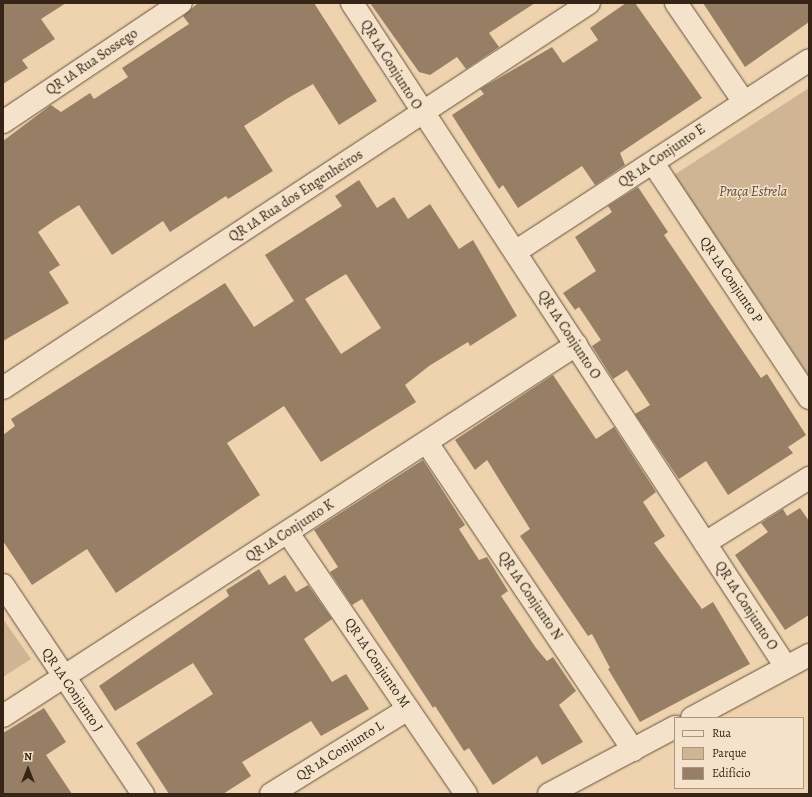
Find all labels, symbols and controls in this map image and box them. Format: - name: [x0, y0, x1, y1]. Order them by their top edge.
- street label: QR 1A Conjunto O: [357, 17, 425, 113]
- street label: QR 1A Rua Sossego: [43, 25, 141, 99]
- street label: QR 1A Conjunto E: [615, 121, 709, 191]
- street label: QR 1A Rua dos Engenheiros: [226, 146, 366, 246]
- park label: Praça Estrela: [719, 184, 787, 200]
- street label: QR 1A Conjunto P: [696, 234, 766, 326]
- street label: QR 1A Conjunto O: [534, 287, 604, 383]
- street label: QR 1A Conjunto K: [243, 496, 337, 566]
- street label: QR 1A Conjunto N: [494, 549, 566, 643]
- street label: QR 1A Conjunto O: [711, 558, 781, 654]
- street label: QR 1A Conjunto M: [341, 615, 413, 711]
- street label: QR 1A Conjunto J: [38, 645, 106, 735]
- street label: QR 1A Conjunto L: [293, 717, 387, 785]
- legend: [674, 717, 804, 789]
- text: Rua: [712, 725, 731, 741]
- text: Parque: [712, 745, 747, 761]
- north arrow: [8, 749, 48, 789]
- text: N: [24, 749, 32, 764]
- text: Edifício: [712, 765, 750, 781]

